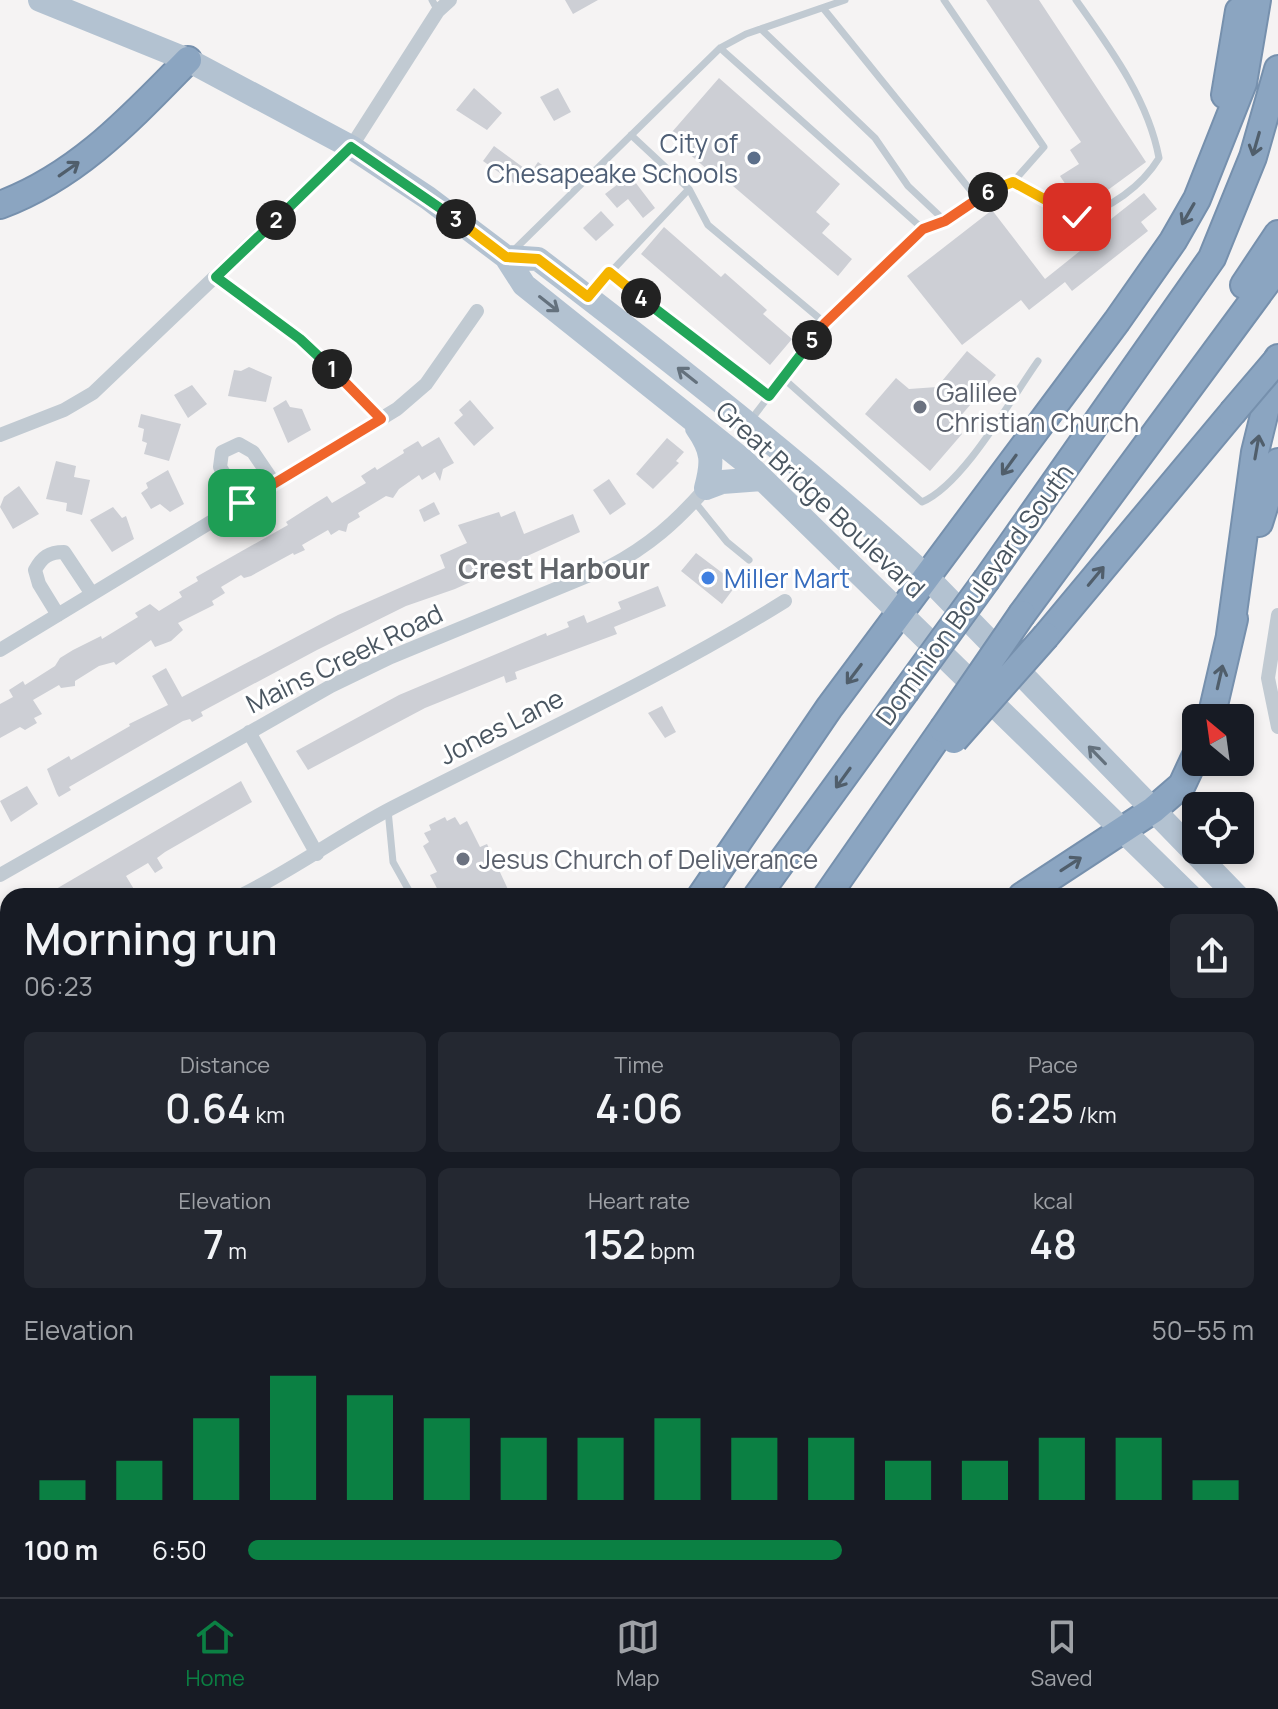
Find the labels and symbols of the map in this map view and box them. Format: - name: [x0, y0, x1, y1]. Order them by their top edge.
- place label: City of Chesapeake Schools: [487, 125, 738, 191]
- one-way arrow: [1248, 131, 1263, 157]
- marker: City of Chesapeake Schools: [745, 149, 763, 167]
- one-way arrow: [58, 161, 79, 178]
- pin: 6: [968, 172, 1008, 212]
- pin: [1043, 183, 1111, 251]
- pin: 3: [436, 199, 476, 239]
- pin: 2: [256, 200, 296, 240]
- one-way arrow: [1180, 202, 1195, 226]
- pin: 4: [621, 278, 661, 318]
- one-way arrow: [538, 296, 559, 313]
- pin: 5: [792, 320, 832, 360]
- pin: 1: [312, 349, 352, 389]
- one-way arrow: [677, 366, 698, 383]
- place label: Galilee Christian Church: [936, 374, 1139, 440]
- street label: Great Bridge Boulevard: [709, 392, 933, 606]
- marker: Galilee Christian Church: [911, 398, 929, 416]
- one-way arrow: [1250, 435, 1265, 461]
- one-way arrow: [1001, 454, 1017, 476]
- street label: Dominion Boulevard South: [867, 456, 1081, 732]
- pin: [208, 469, 276, 537]
- district label: Crest Harbour: [458, 549, 650, 587]
- place label: Miller Mart: [724, 560, 850, 596]
- one-way arrow: [1087, 566, 1104, 587]
- marker: Miller Mart: [699, 569, 717, 587]
- street label: Mains Creek Road: [240, 595, 448, 721]
- one-way arrow: [845, 663, 862, 684]
- one-way arrow: [1213, 664, 1228, 690]
- street label: Jones Lane: [433, 679, 569, 773]
- north arrow: [1182, 704, 1254, 776]
- one-way arrow: [1088, 745, 1107, 765]
- one-way arrow: [834, 766, 851, 788]
- place label: Jesus Church of Deliverance: [479, 841, 818, 877]
- marker: Jesus Church of Deliverance: [454, 850, 472, 868]
- one-way arrow: [1060, 855, 1082, 872]

